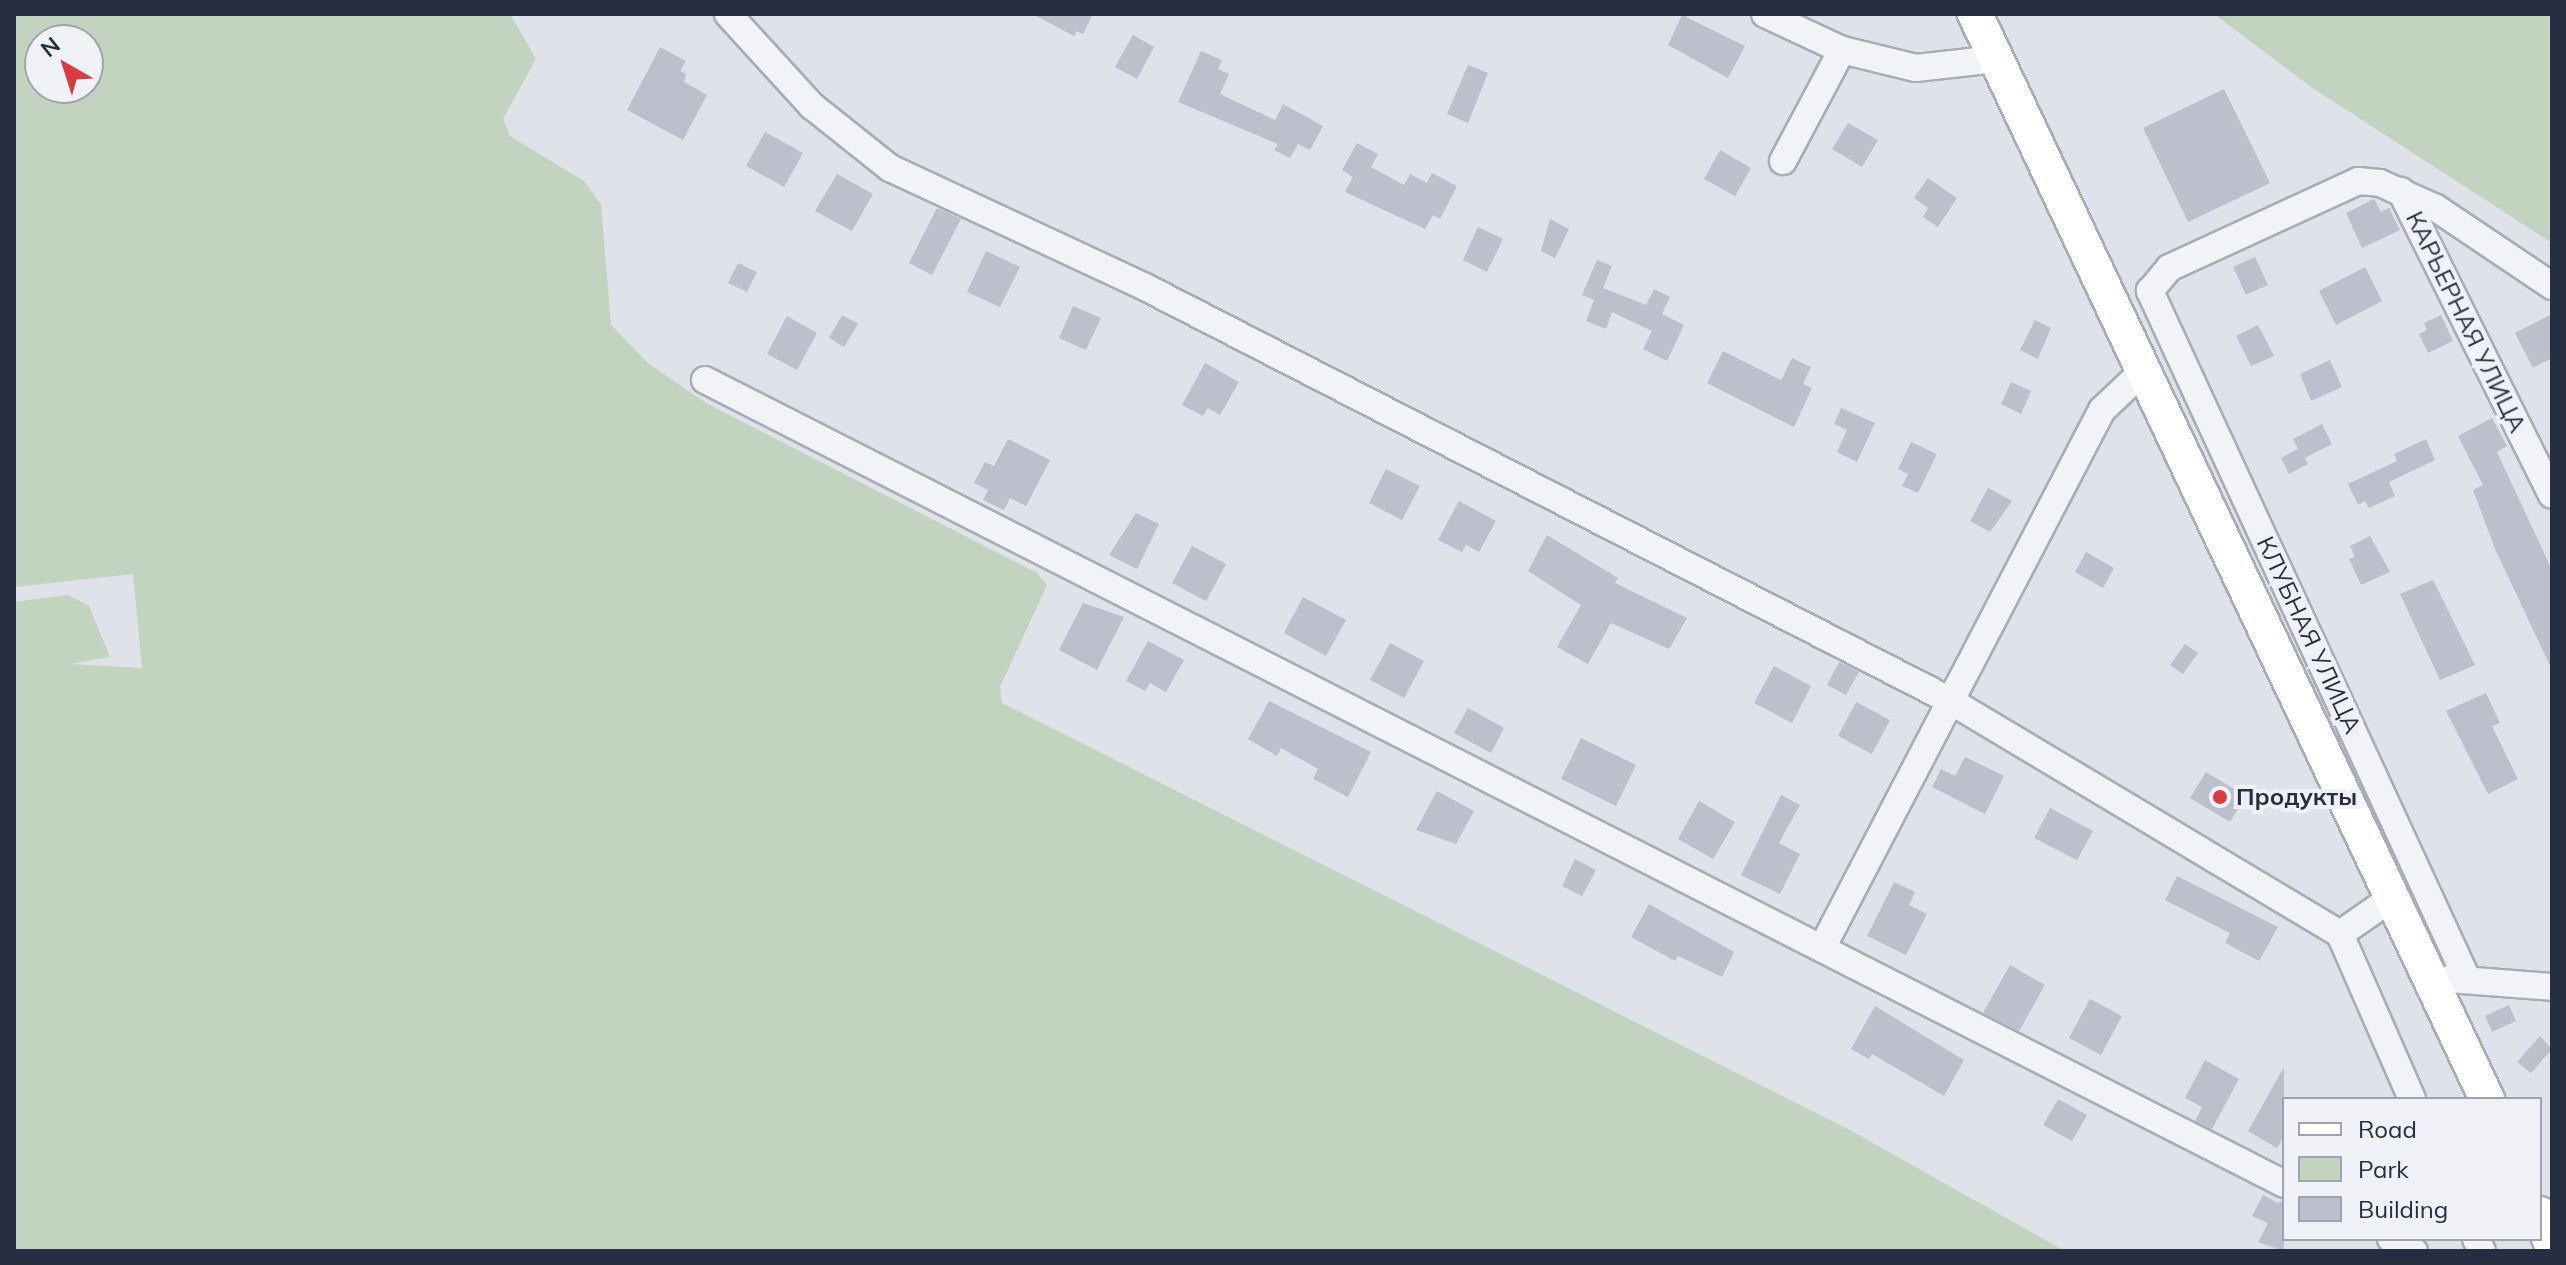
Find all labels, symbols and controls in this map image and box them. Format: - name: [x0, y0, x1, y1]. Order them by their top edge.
- north arrow: [24, 24, 104, 104]
- text: N: [35, 31, 65, 63]
- street label: КАРЬЕРНАЯ УЛИЦА: [2400, 207, 2532, 437]
- street label: КЛУБНАЯ УЛИЦА: [2251, 532, 2367, 738]
- place label: Продукты: [2236, 783, 2357, 811]
- marker: Продукты: [2211, 788, 2229, 806]
- legend: [2282, 1097, 2542, 1241]
- text: Road: [2358, 1114, 2417, 1144]
- text: Park: [2358, 1154, 2409, 1184]
- text: Building: [2358, 1194, 2448, 1224]

